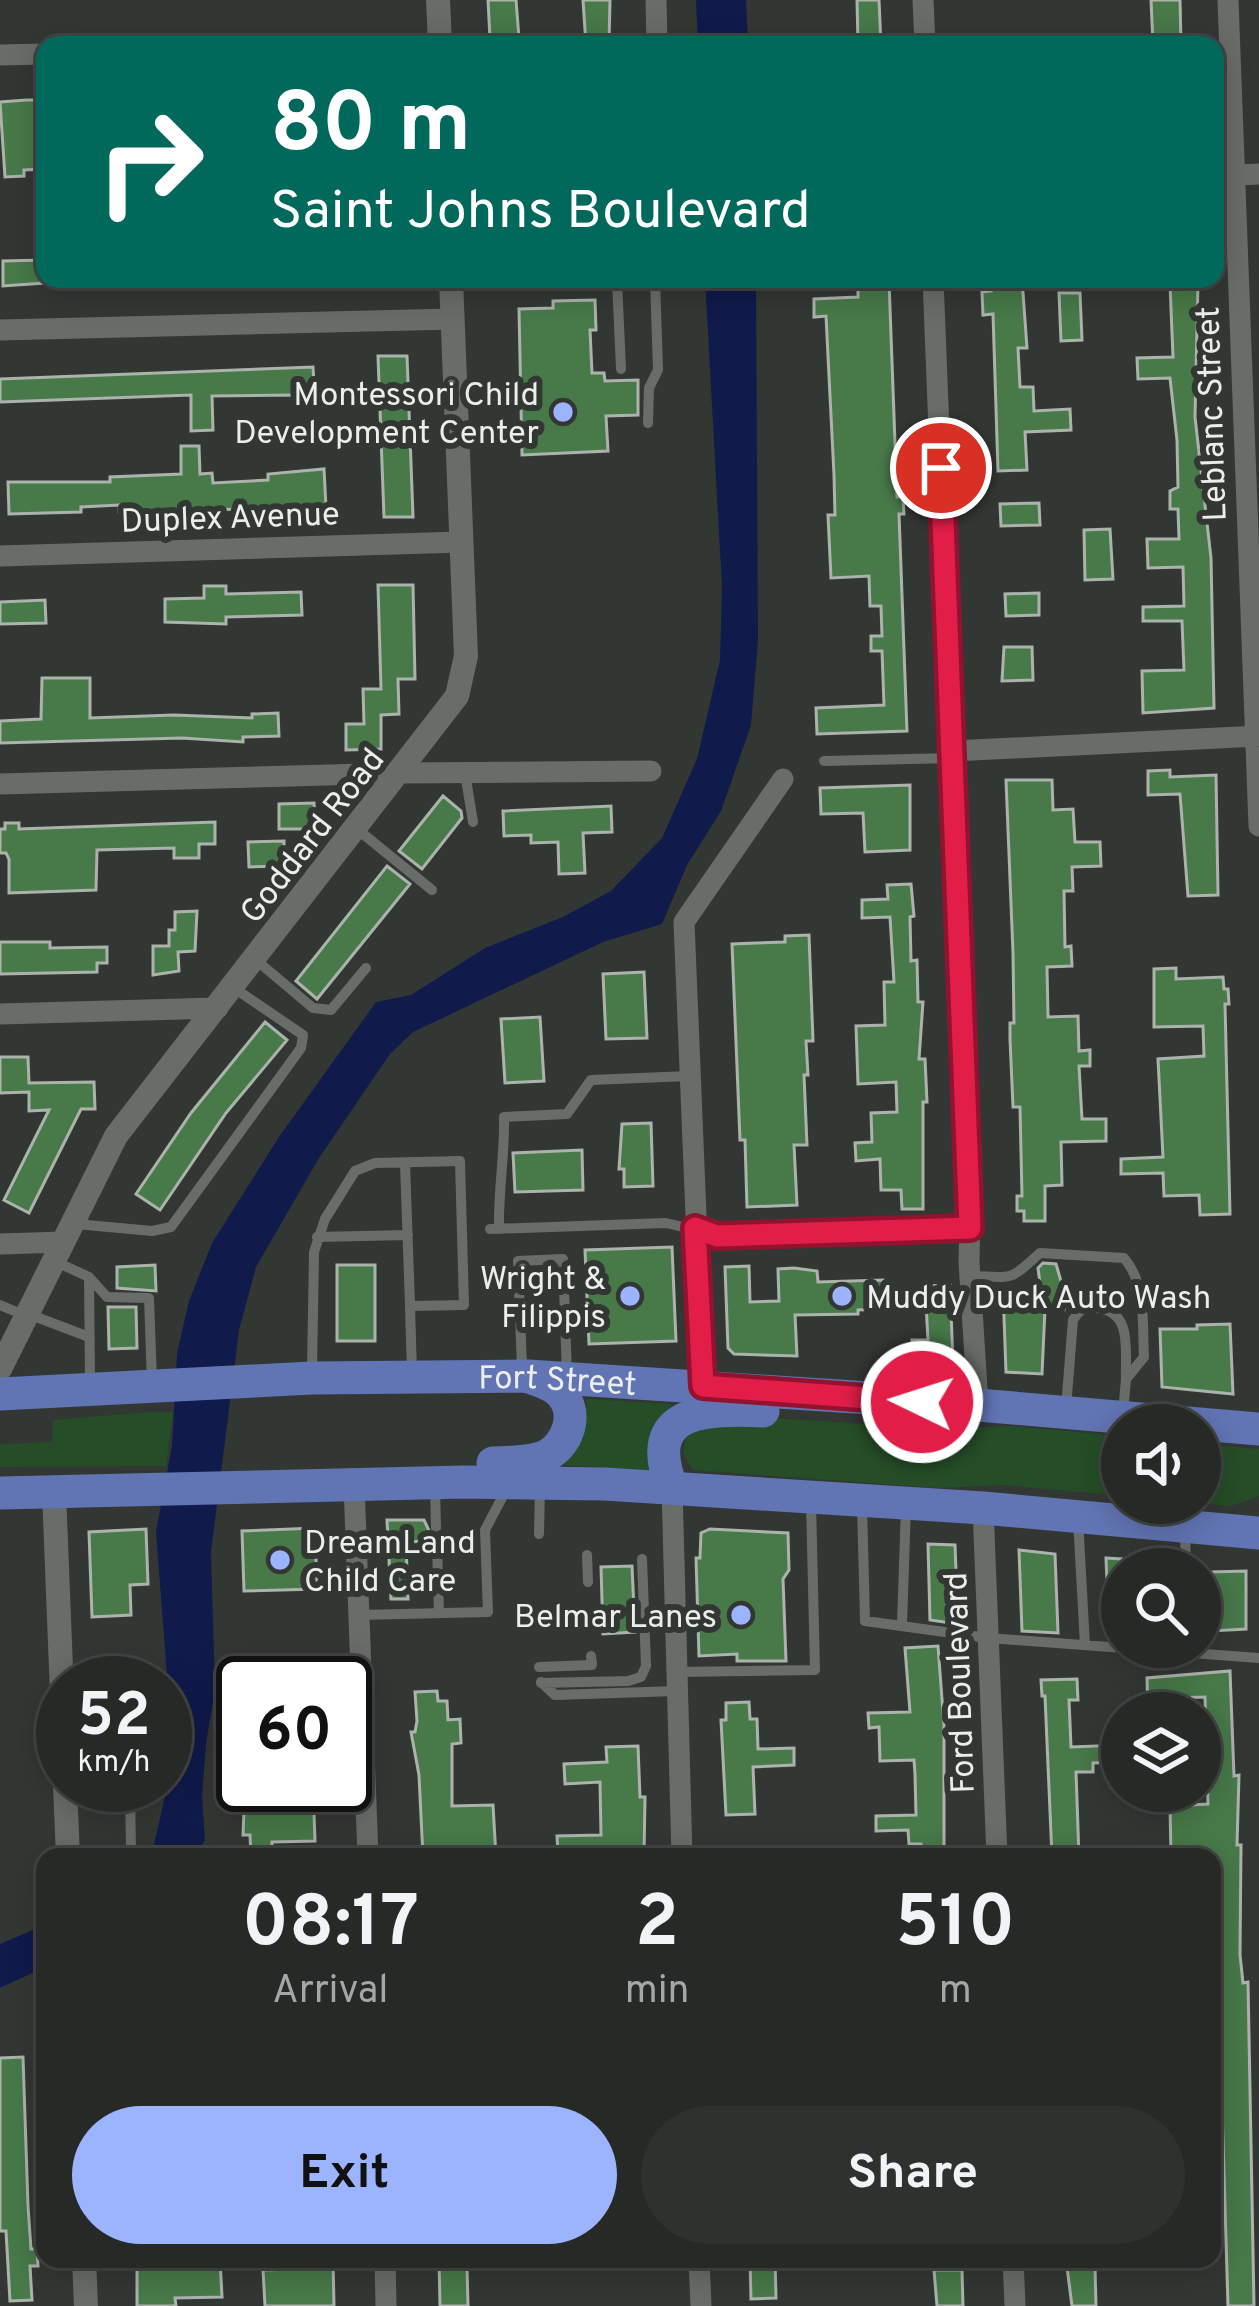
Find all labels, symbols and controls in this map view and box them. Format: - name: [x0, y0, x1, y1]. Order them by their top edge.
- text: 80 m: [270, 75, 471, 181]
- icon: right: [72, 84, 228, 240]
- text: Saint Johns Boulevard: [270, 179, 811, 248]
- street label: Leblanc Street: [1189, 306, 1239, 522]
- place label: Montessori Child Development Center: [234, 376, 539, 456]
- marker: Montessori Child Development Center: [550, 399, 576, 425]
- pin: [890, 417, 992, 519]
- icon: arrive: [908, 435, 974, 501]
- street label: Duplex Avenue: [120, 495, 340, 545]
- street label: Goddard Road: [233, 741, 396, 934]
- place label: Wright & Filippis: [480, 1260, 606, 1340]
- place label: Muddy Duck Auto Wash: [866, 1279, 1211, 1321]
- marker: Wright & Filippis: [617, 1283, 643, 1309]
- marker: Muddy Duck Auto Wash: [829, 1283, 855, 1309]
- position arrow: [859, 1339, 985, 1465]
- street label: Fort Street: [478, 1359, 638, 1408]
- map controls: [1101, 1404, 1221, 1812]
- button: sound: [1101, 1404, 1221, 1524]
- place label: DreamLand Child Care: [304, 1524, 476, 1604]
- marker: DreamLand Child Care: [267, 1547, 293, 1573]
- button: search: [1101, 1548, 1221, 1668]
- street label: Ford Boulevard: [937, 1571, 987, 1794]
- place label: Belmar Lanes: [514, 1598, 717, 1640]
- marker: Belmar Lanes: [728, 1602, 754, 1628]
- speed limit sign: 60: [216, 1656, 372, 1812]
- text: 52: [77, 1681, 151, 1757]
- button: layers: [1101, 1692, 1221, 1812]
- text: km/h: [78, 1745, 150, 1782]
- text: 08:17: [242, 1880, 419, 1972]
- text: 2: [635, 1880, 679, 1972]
- text: 510: [895, 1880, 1015, 1972]
- text: Arrival: [272, 1968, 388, 2017]
- text: min: [625, 1968, 690, 2017]
- text: m: [939, 1968, 972, 2017]
- button: Exit: [72, 2106, 617, 2244]
- button: Share: [641, 2106, 1185, 2244]

